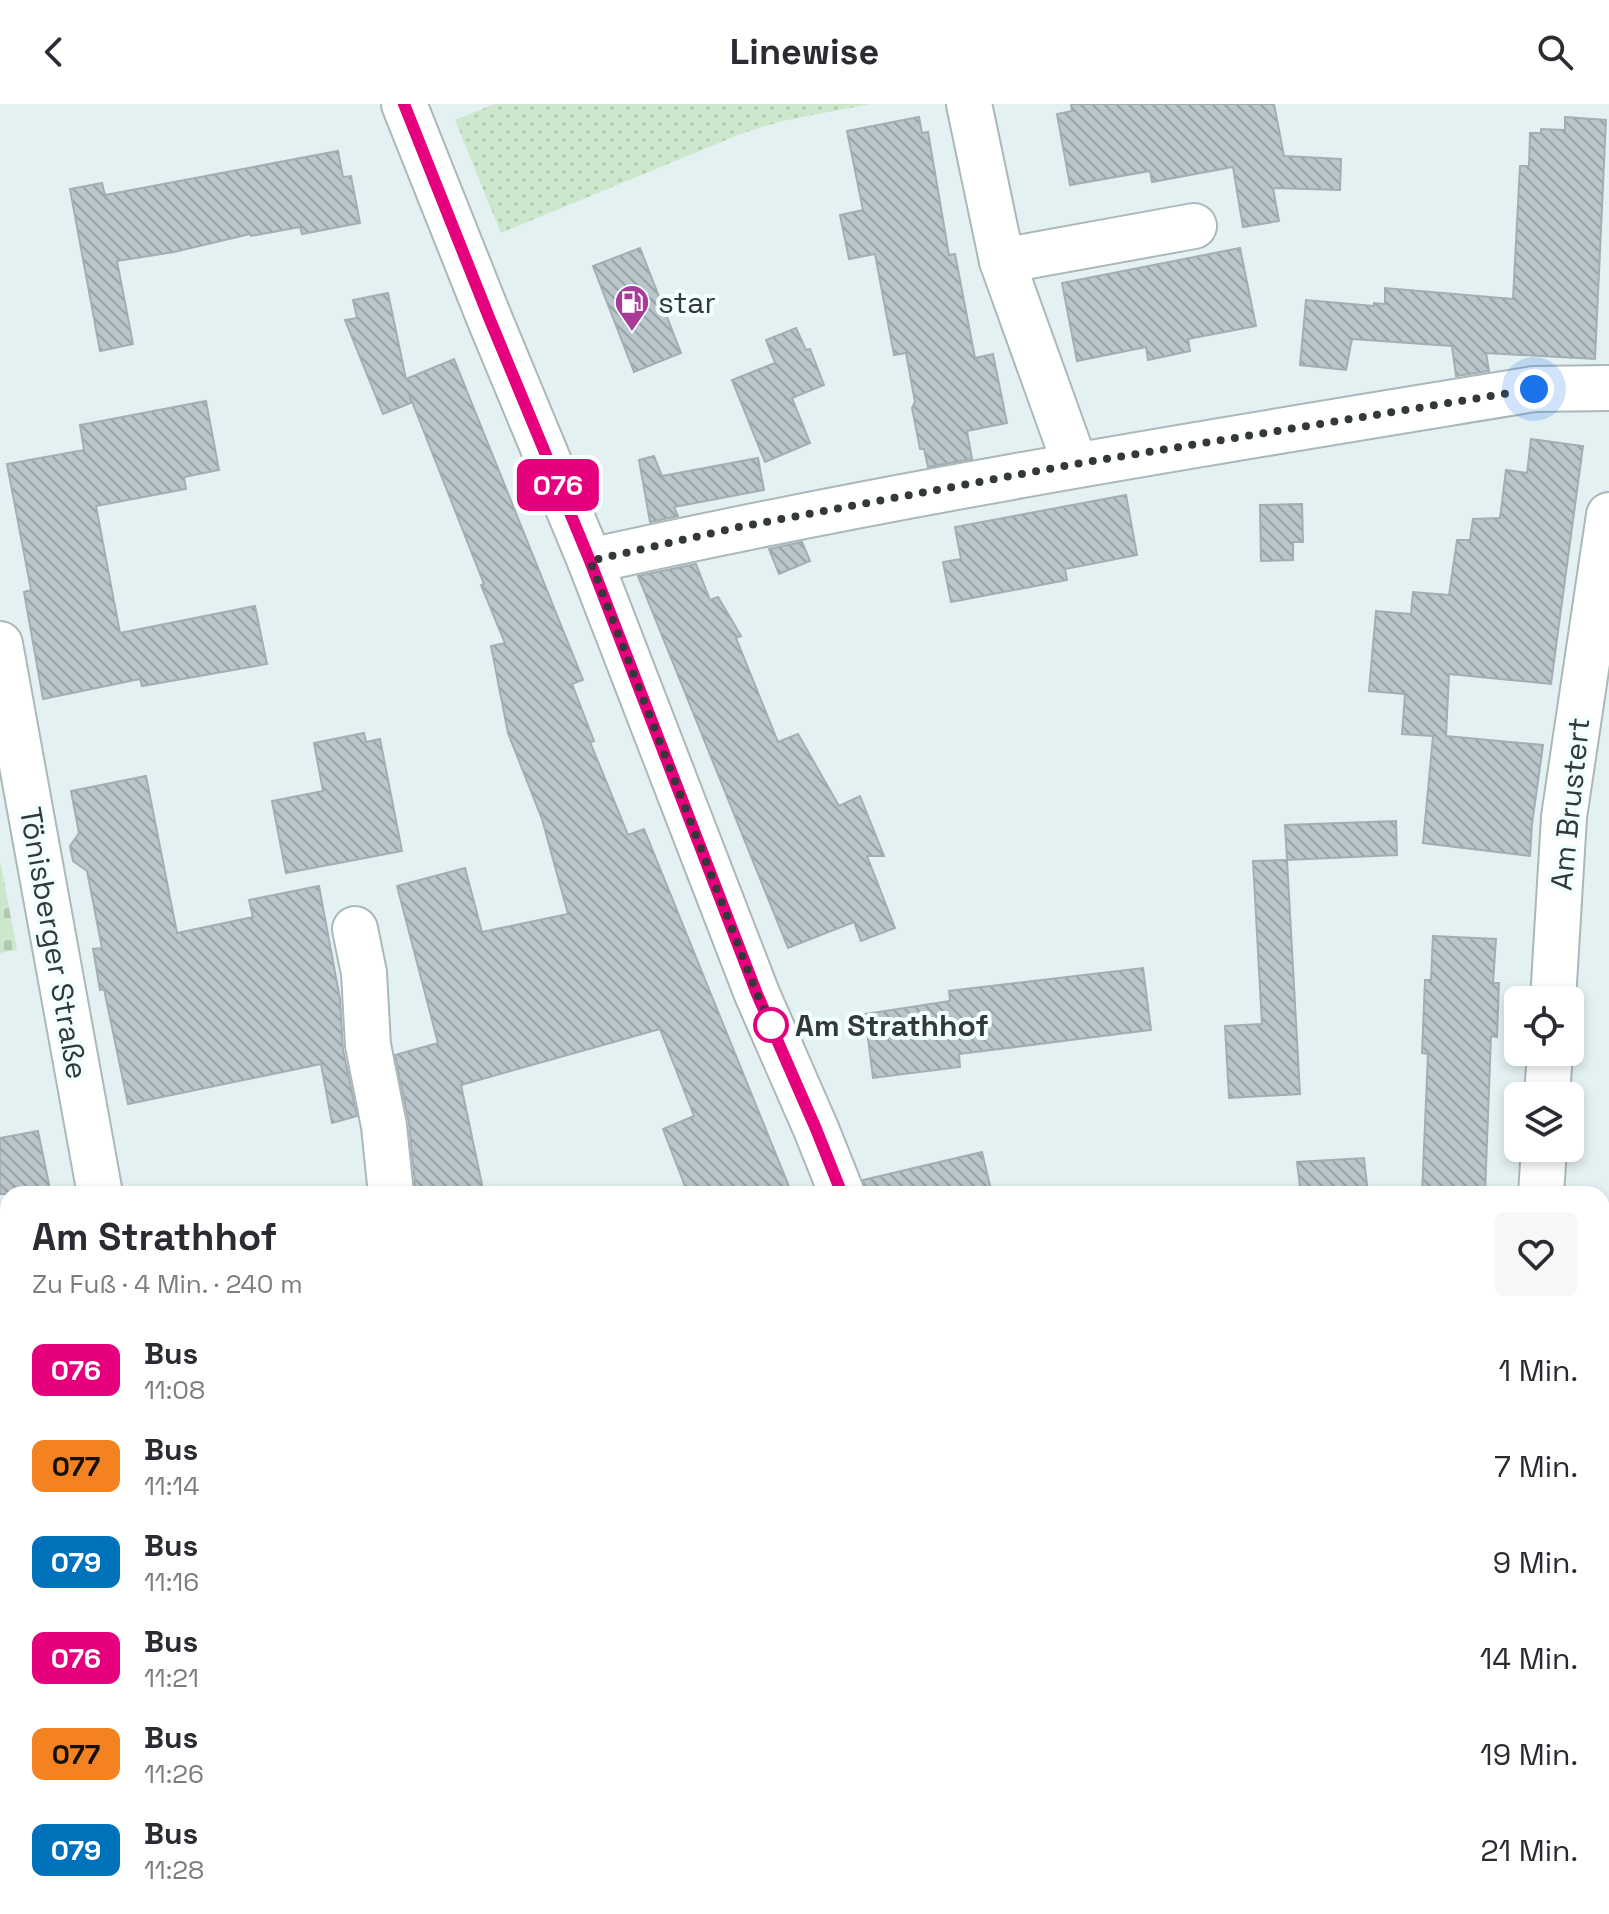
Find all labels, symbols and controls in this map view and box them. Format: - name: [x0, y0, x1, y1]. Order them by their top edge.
- text: Linewise: [730, 29, 879, 75]
- icon: back: [32, 30, 76, 74]
- icon: search: [1533, 30, 1577, 74]
- fuel station icon: star: [613, 283, 651, 333]
- place label: star: [658, 283, 716, 322]
- your location: [1514, 369, 1554, 409]
- line badge: 076: [512, 459, 604, 511]
- text: 076: [533, 467, 583, 503]
- street label: Am Brustert: [1542, 716, 1598, 892]
- street label: Tönisberger Straße: [11, 804, 97, 1082]
- map controls: [1504, 986, 1584, 1162]
- button: locate: [1504, 986, 1584, 1066]
- place label: Am Strathhof: [795, 1006, 989, 1045]
- marker: Am Strathhof: [754, 1008, 788, 1042]
- button: layers: [1504, 1082, 1584, 1162]
- button: heart: [1494, 1212, 1578, 1296]
- text: Am Strathhof: [32, 1213, 277, 1261]
- text: Zu Fuß · 4 Min. · 240 m: [32, 1267, 303, 1301]
- text: Bus: [144, 1334, 198, 1373]
- text: 1 Min.: [1498, 1351, 1578, 1390]
- text: 076: [51, 1352, 101, 1388]
- text: 11:08: [144, 1373, 205, 1407]
- text: Bus: [144, 1430, 198, 1469]
- text: 7 Min.: [1494, 1447, 1578, 1486]
- text: 077: [52, 1448, 100, 1484]
- text: 11:14: [144, 1469, 199, 1503]
- text: Bus: [144, 1526, 198, 1565]
- text: 9 Min.: [1493, 1543, 1578, 1582]
- text: 079: [51, 1544, 101, 1580]
- text: 11:16: [144, 1565, 199, 1599]
- text: Bus: [144, 1622, 198, 1661]
- text: 14 Min.: [1480, 1639, 1578, 1678]
- text: 076: [51, 1640, 101, 1676]
- text: 11:21: [144, 1661, 199, 1695]
- text: Bus: [144, 1718, 198, 1757]
- text: 19 Min.: [1480, 1735, 1578, 1774]
- text: 077: [52, 1736, 100, 1772]
- text: 11:26: [144, 1757, 204, 1791]
- text: Bus: [144, 1814, 198, 1853]
- text: 21 Min.: [1480, 1831, 1578, 1870]
- text: 079: [51, 1832, 101, 1868]
- text: 11:28: [144, 1853, 204, 1887]

